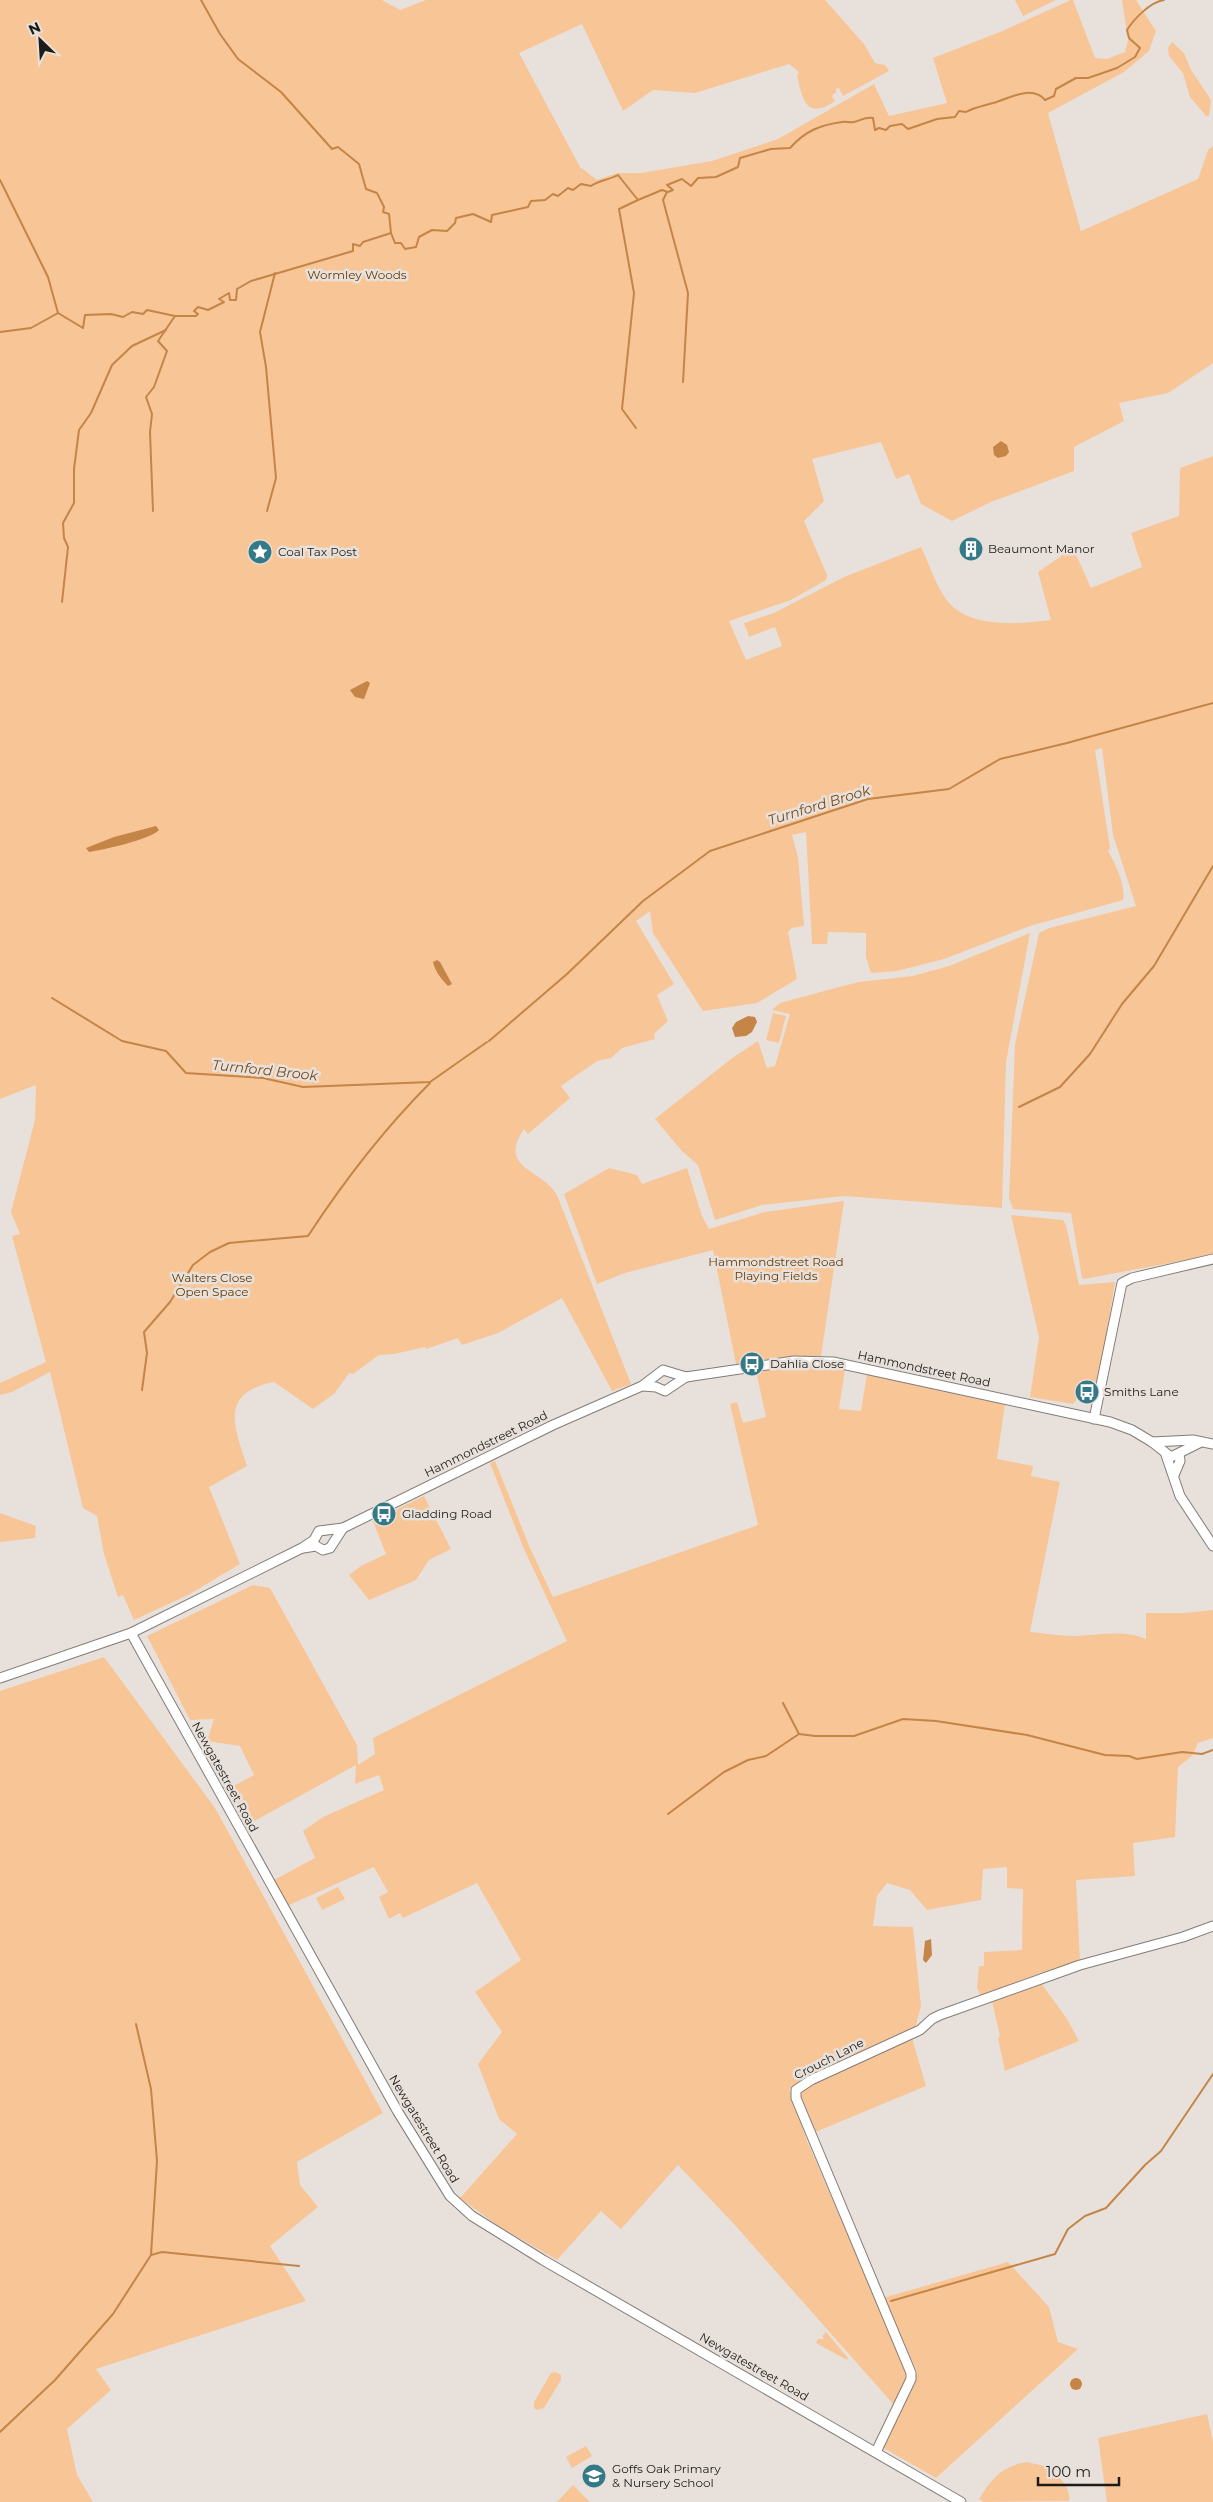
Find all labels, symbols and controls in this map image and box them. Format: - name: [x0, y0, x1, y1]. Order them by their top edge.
- north arrow: [15, 15, 65, 65]
- text: N: [26, 18, 43, 39]
- park label: Wormley Woods: [307, 267, 407, 282]
- building icon: Beaumont Manor: [958, 536, 984, 562]
- place icon: Coal Tax Post: [247, 539, 273, 565]
- place label: Beaumont Manor: [988, 541, 1095, 556]
- place label: Coal Tax Post: [278, 544, 357, 559]
- water label: Turnford Brook: [766, 781, 873, 829]
- water label: Turnford Brook: [211, 1056, 319, 1085]
- park label: Hammondstreet Road Playing Fields: [708, 1254, 844, 1283]
- park label: Walters Close Open Space: [172, 1270, 252, 1299]
- street label: Hammondstreet Road: [856, 1347, 992, 1390]
- bus stop icon: Dahlia Close: [739, 1351, 765, 1377]
- place label: Dahlia Close: [770, 1356, 844, 1371]
- bus stop icon: Smiths Lane: [1074, 1379, 1100, 1405]
- place label: Smiths Lane: [1104, 1384, 1179, 1399]
- street label: Hammondstreet Road: [422, 1407, 550, 1480]
- bus stop icon: Gladding Road: [371, 1501, 397, 1527]
- place label: Gladding Road: [402, 1506, 492, 1521]
- street label: Newgatestreet Road: [189, 1719, 262, 1835]
- street label: Crouch Lane: [791, 2035, 866, 2083]
- street label: Newgatestreet Road: [386, 2072, 463, 2186]
- street label: Newgatestreet Road: [697, 2329, 812, 2404]
- scale bar: [1038, 2454, 1119, 2486]
- place label: Goffs Oak Primary & Nursery School: [612, 2461, 721, 2490]
- text: 100 m: [1046, 2462, 1091, 2481]
- school or university icon: Goffs Oak Primary & Nursery School: [581, 2463, 607, 2489]

